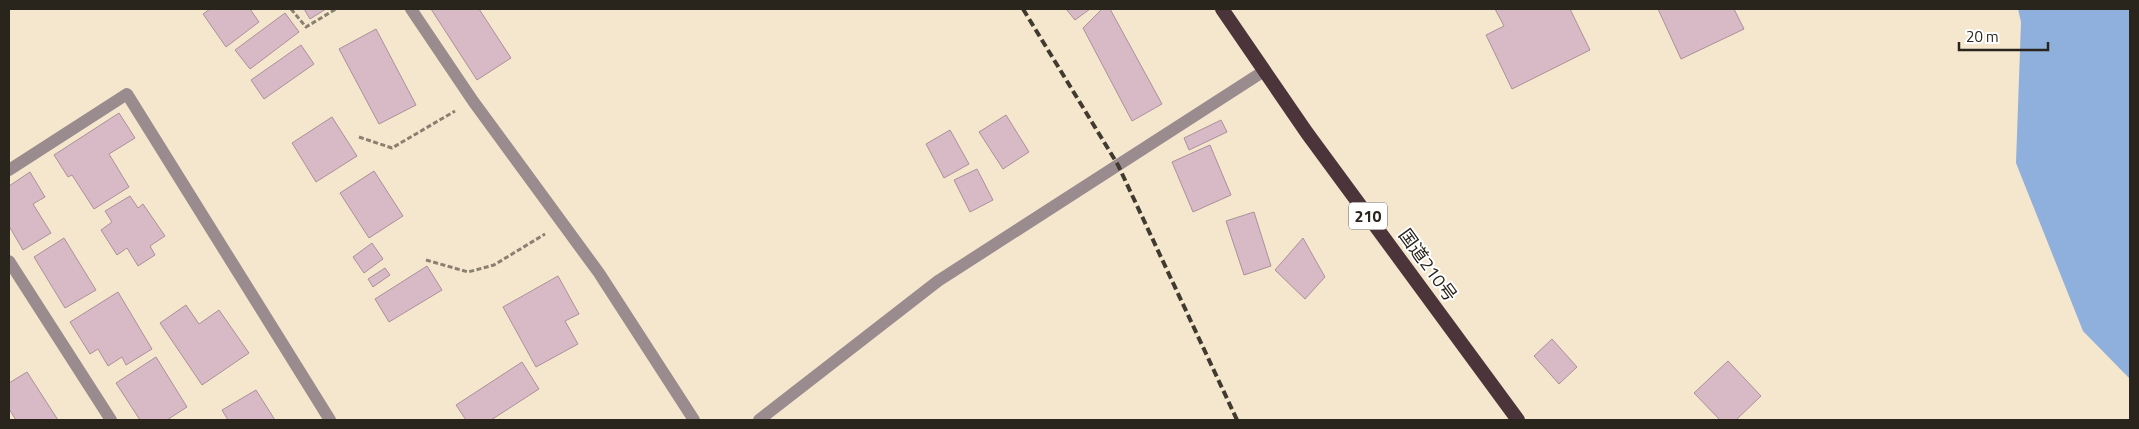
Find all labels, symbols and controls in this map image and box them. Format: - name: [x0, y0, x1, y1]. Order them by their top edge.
- scale bar: [1959, 20, 2048, 52]
- text: 20 m: [1966, 25, 1999, 48]
- road number: 210: [1349, 202, 1387, 230]
- street label: 国道210号: [1392, 223, 1464, 307]

